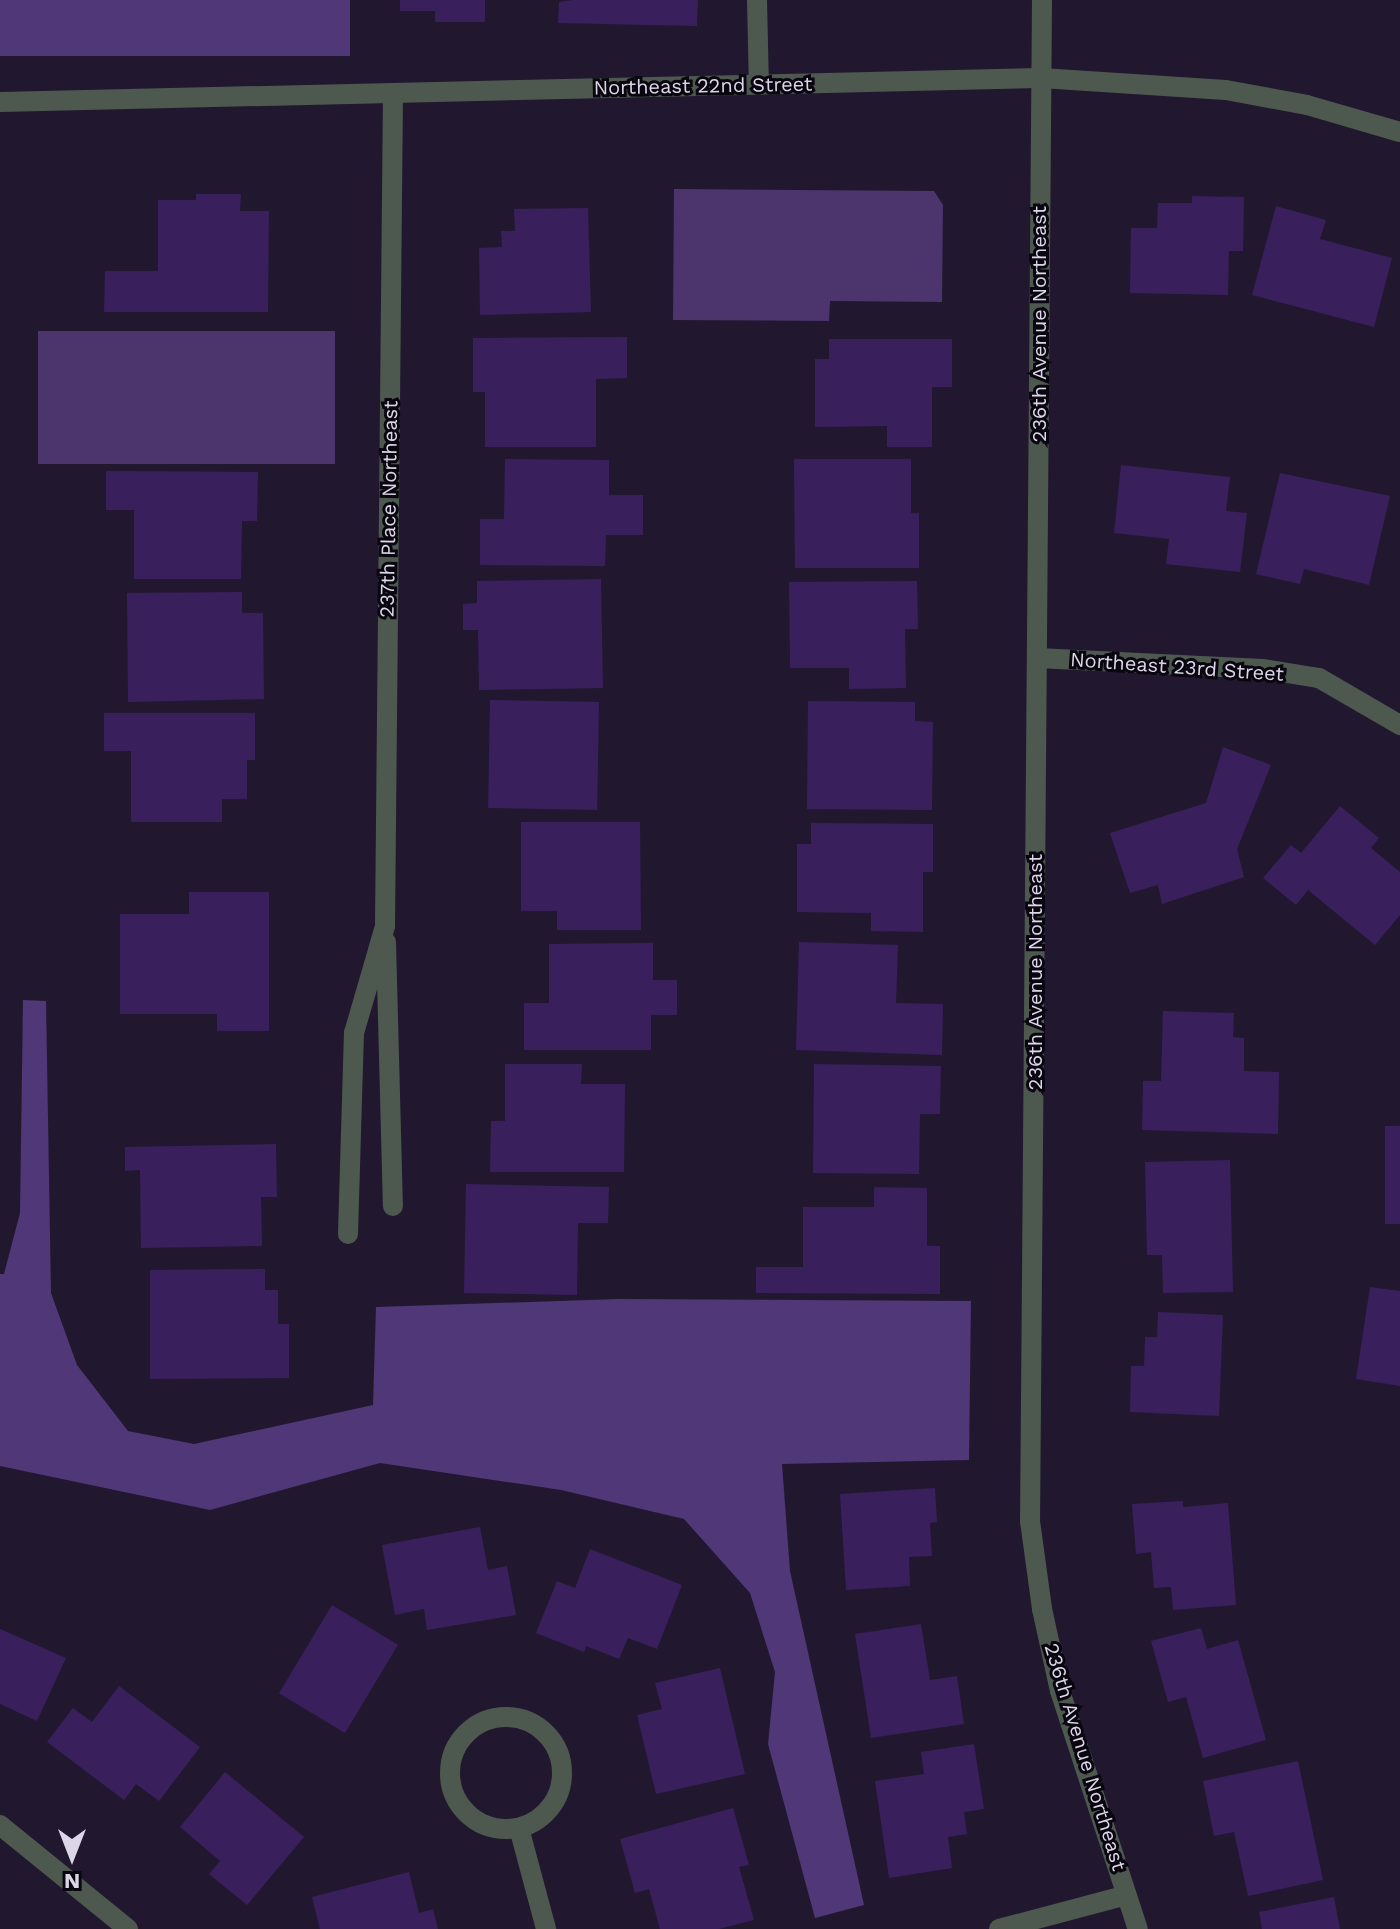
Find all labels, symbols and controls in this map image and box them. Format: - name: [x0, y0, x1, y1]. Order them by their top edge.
- street label: Northeast 22nd Street: [593, 72, 813, 100]
- street label: 236th Avenue Northeast: [1027, 205, 1051, 443]
- street label: 237th Place Northeast: [375, 400, 403, 618]
- street label: Northeast 23rd Street: [1069, 648, 1285, 686]
- street label: 236th Avenue Northeast: [1023, 853, 1047, 1091]
- street label: 236th Avenue Northeast: [1039, 1640, 1131, 1874]
- north arrow: [32, 1817, 112, 1897]
- text: N: [64, 1869, 80, 1894]

